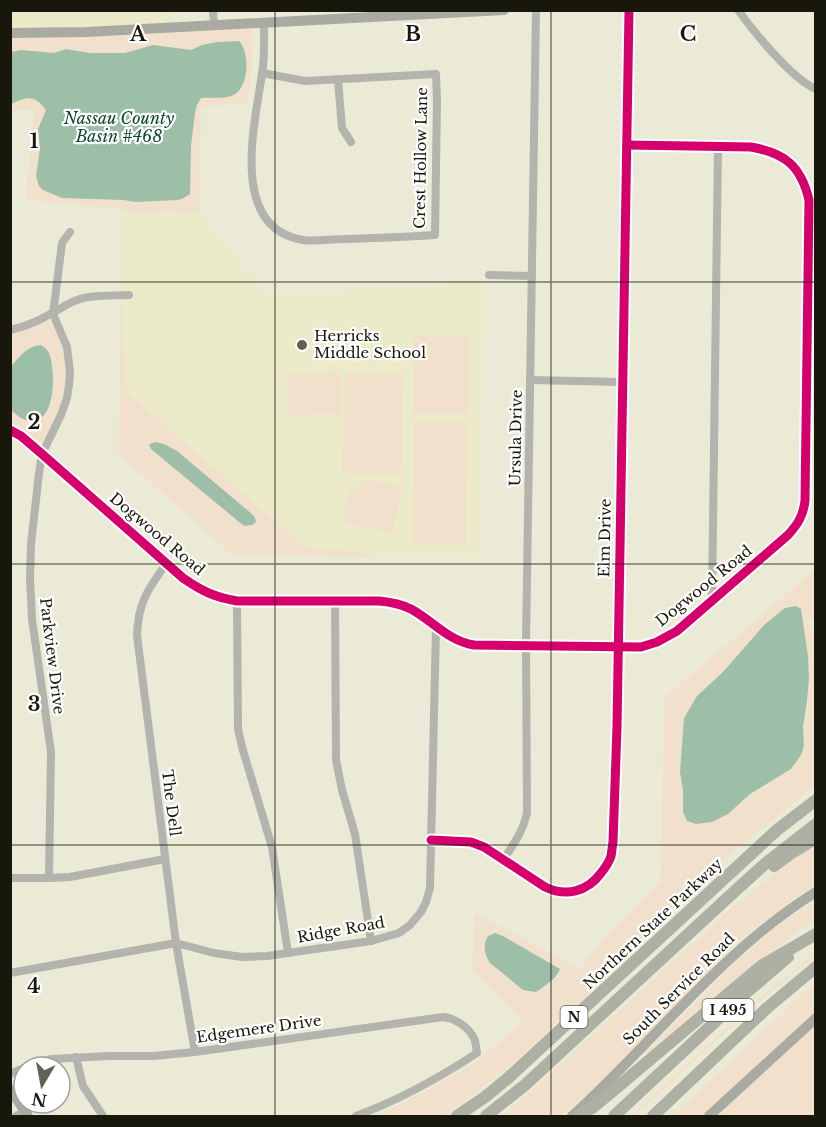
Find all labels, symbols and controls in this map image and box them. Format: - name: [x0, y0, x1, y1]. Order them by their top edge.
- text: A: [129, 22, 147, 46]
- text: B: [405, 22, 421, 46]
- text: C: [680, 22, 696, 46]
- street label: Crest Hollow Lane: [410, 87, 431, 229]
- water label: Nassau County Basin #468: [63, 108, 175, 146]
- text: 1: [30, 129, 39, 153]
- place label: Herricks Middle School: [314, 326, 426, 362]
- marker: Herricks Middle School: [295, 338, 309, 352]
- street label: Ursula Drive: [505, 390, 526, 486]
- text: 2: [27, 410, 41, 434]
- street label: Dogwood Road: [106, 488, 209, 579]
- street label: Elm Drive: [594, 498, 615, 578]
- street label: Dogwood Road: [652, 541, 756, 630]
- street label: Parkview Drive: [36, 597, 69, 715]
- text: 3: [28, 692, 40, 716]
- street label: The Dell: [158, 769, 185, 837]
- street label: Northern State Parkway: [579, 854, 727, 993]
- street label: Ridge Road: [296, 912, 386, 947]
- street label: South Service Road: [619, 929, 739, 1049]
- text: 4: [27, 974, 41, 998]
- road number: I 495: [702, 999, 754, 1021]
- road number: N: [560, 1006, 588, 1028]
- street label: Edgemere Drive: [195, 1010, 323, 1047]
- north arrow: [12, 1055, 72, 1115]
- text: N: [30, 1089, 49, 1111]

